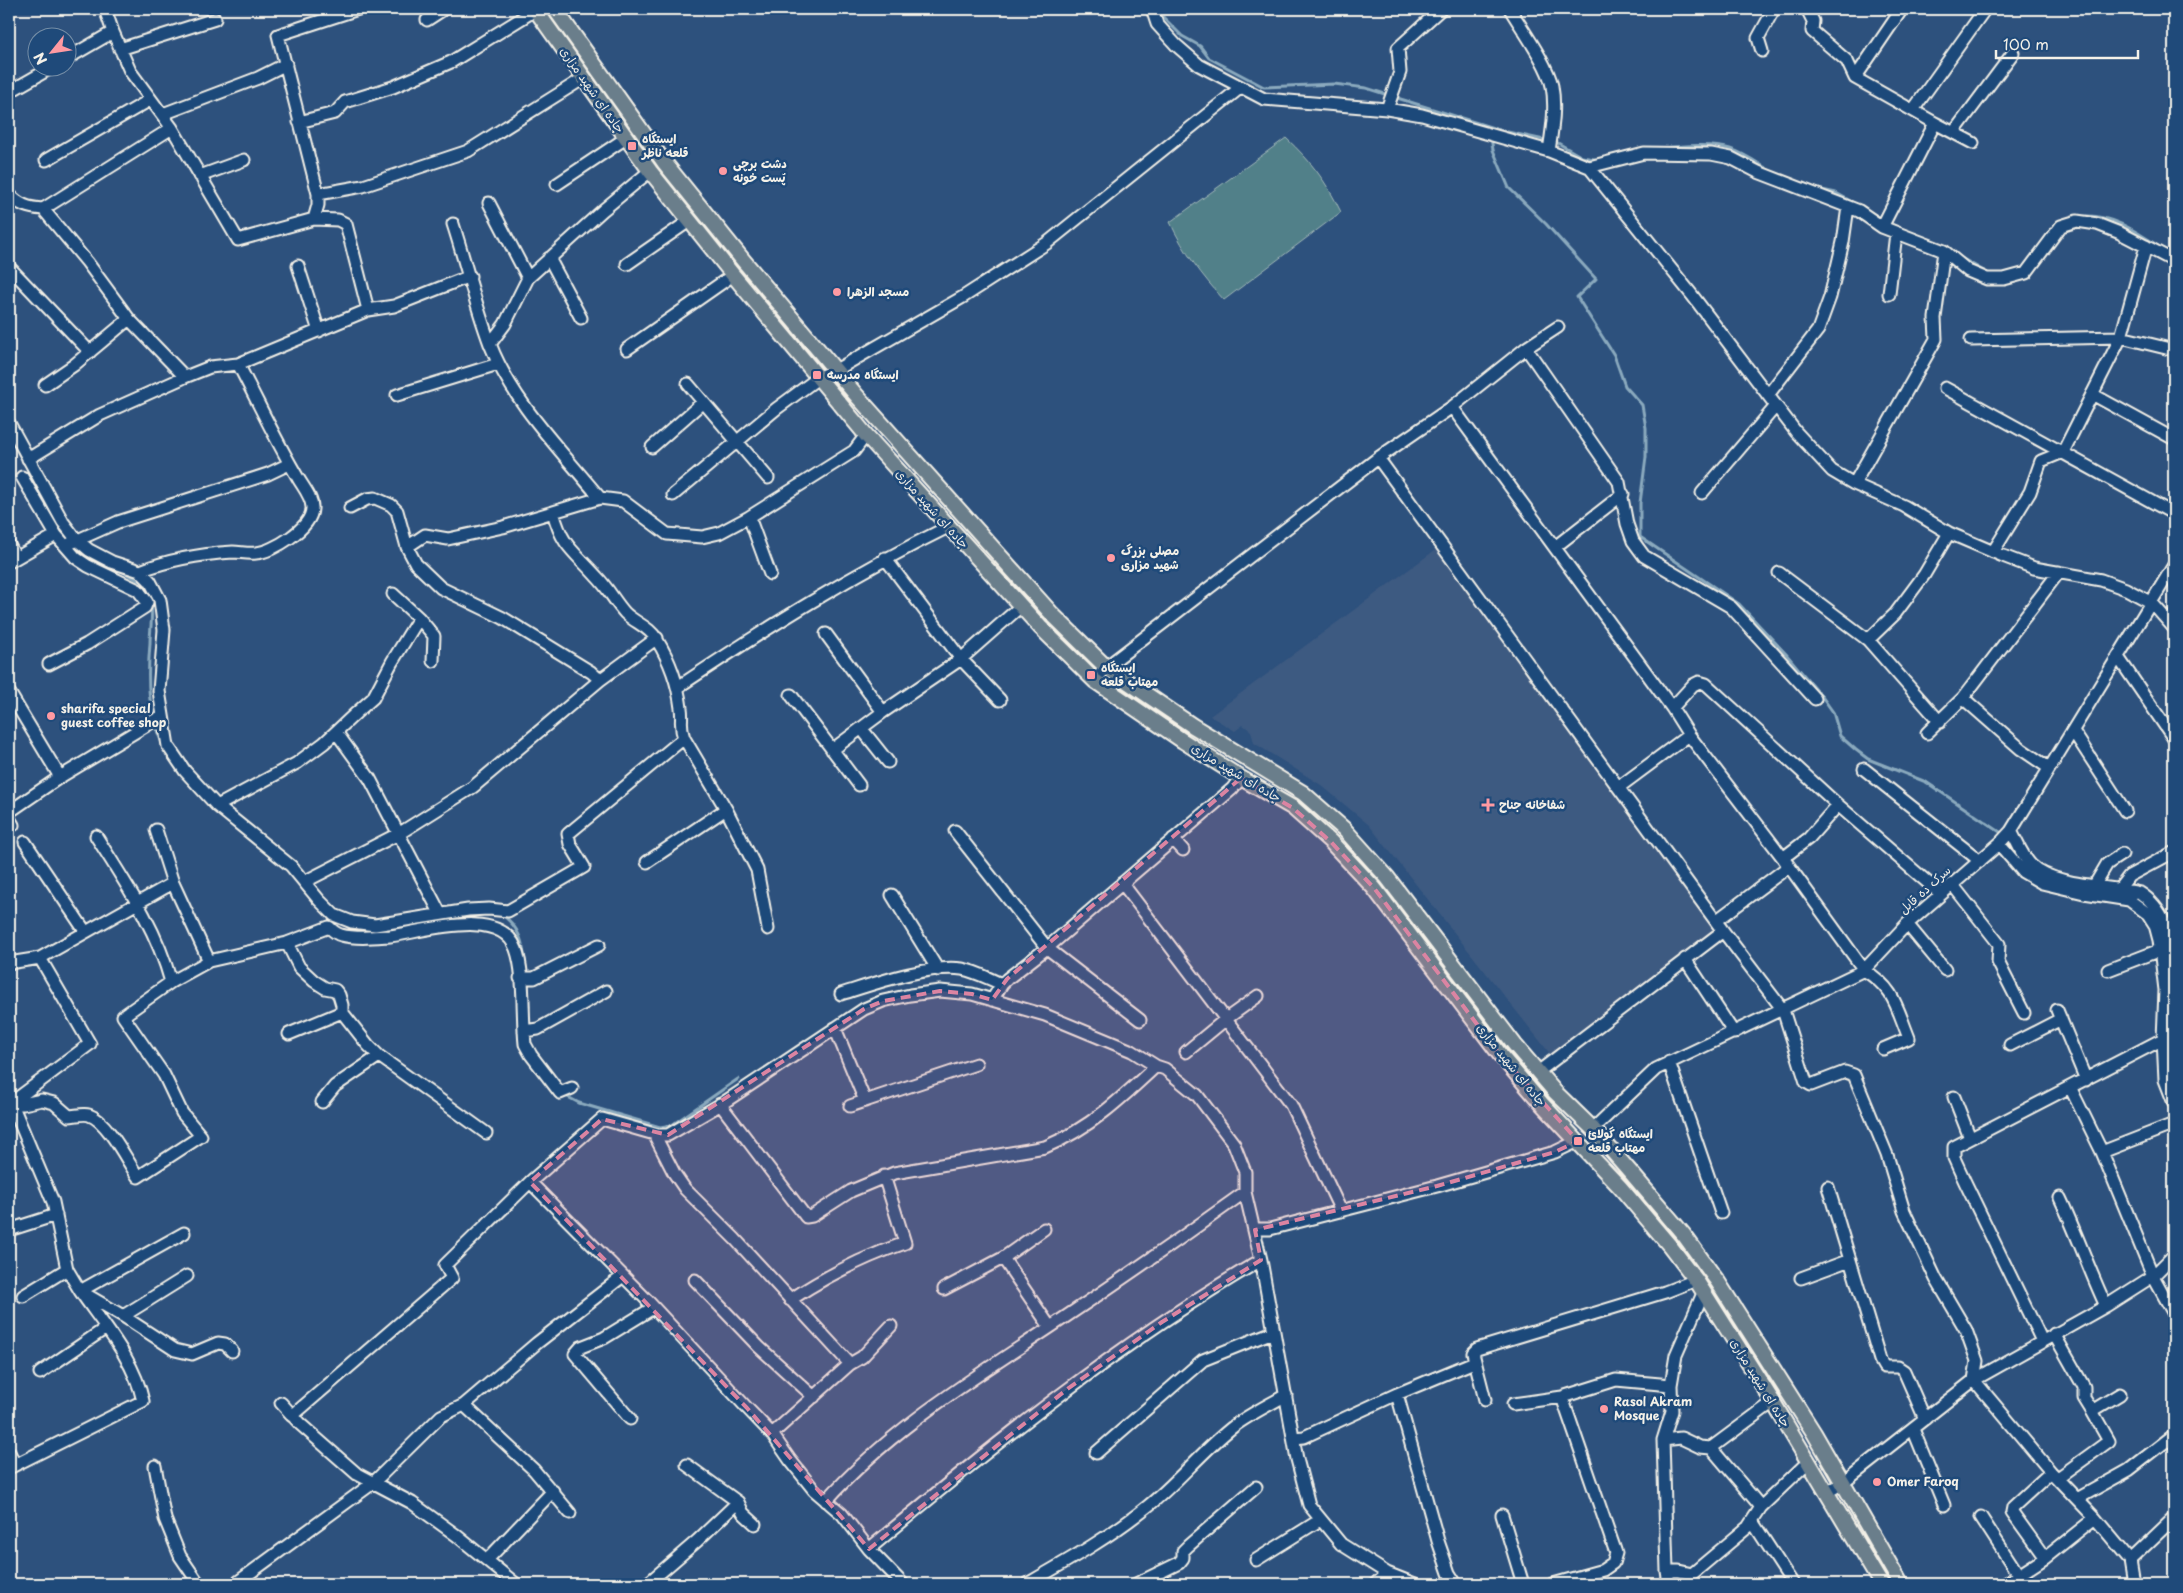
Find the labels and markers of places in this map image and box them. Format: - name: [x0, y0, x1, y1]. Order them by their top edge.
- place label: ایستگاه قلعه ناظر: [641, 129, 688, 161]
- marker: ایستگاه قلعه ناظر: [626, 140, 638, 152]
- place label: دشت برچی پُست خونه: [733, 154, 787, 186]
- marker: دشت برچی پُست خونه: [717, 165, 729, 177]
- place label: مسجد الزهرا: [847, 282, 909, 300]
- marker: مسجد الزهرا: [831, 286, 843, 298]
- place label: ایستگاه مدرسه: [827, 365, 899, 383]
- marker: ایستگاه مدرسه: [811, 369, 823, 381]
- place label: مصلی بزرگ شهید مزاری: [1121, 541, 1179, 573]
- marker: مصلی بزرگ شهید مزاری: [1105, 552, 1117, 564]
- place label: ایستگاه مهتاب قلعه: [1101, 658, 1158, 690]
- marker: ایستگاه مهتاب قلعه: [1085, 669, 1097, 681]
- place label: sharifa special guest coffee shop: [61, 699, 167, 731]
- marker: sharifa special guest coffee shop: [45, 710, 57, 722]
- place label: شفاخانه جناح: [1499, 795, 1565, 813]
- marker: شفاخانه جناح: [1481, 798, 1495, 812]
- place label: ایستگاه گولائ مهتاب قلعه: [1588, 1124, 1653, 1156]
- marker: ایستگاه گولائ مهتاب قلعه: [1572, 1135, 1584, 1147]
- place label: Rasol Akram Mosque: [1614, 1392, 1692, 1424]
- marker: Rasol Akram Mosque: [1598, 1403, 1610, 1415]
- place label: Omer Faroq: [1887, 1472, 1959, 1490]
- marker: Omer Faroq: [1871, 1476, 1883, 1488]

